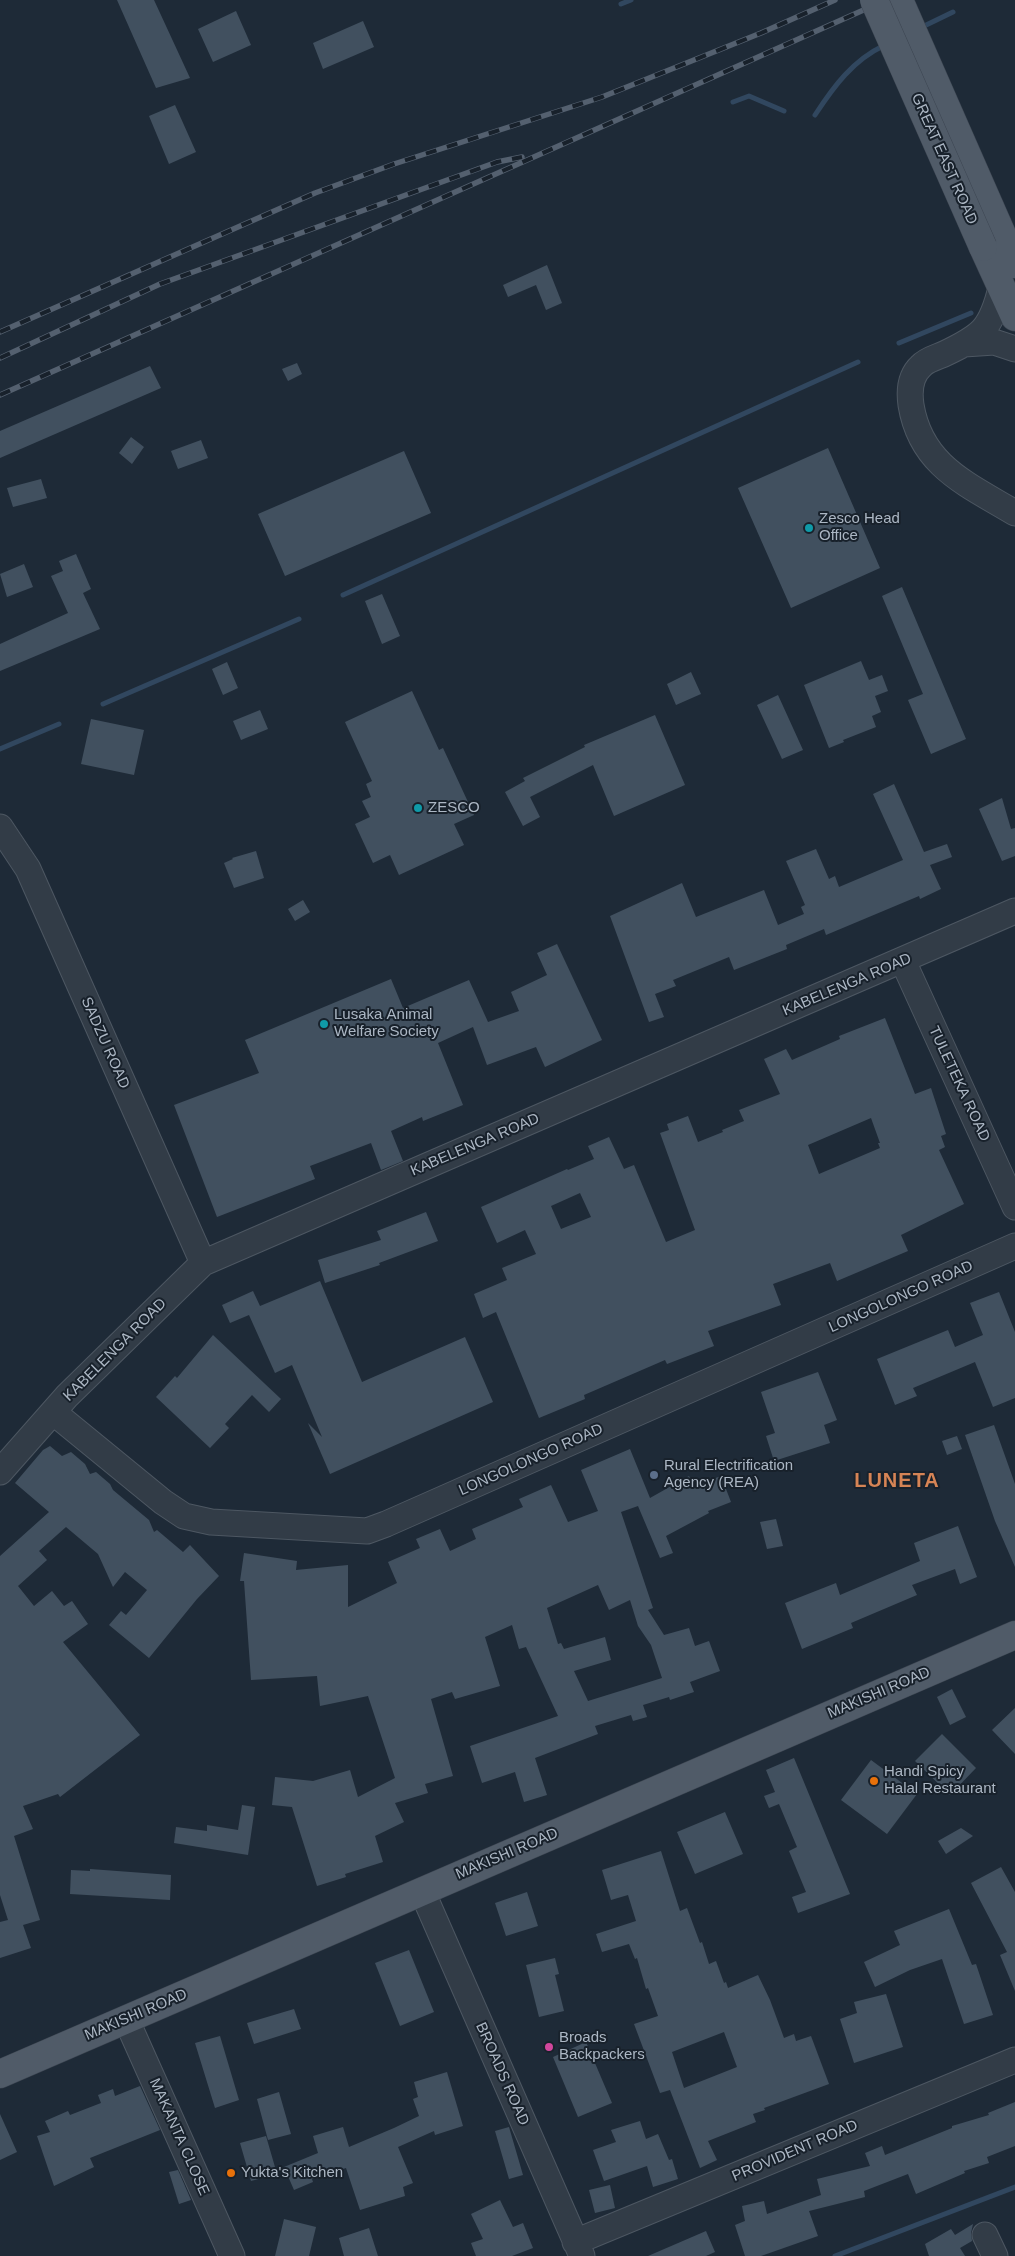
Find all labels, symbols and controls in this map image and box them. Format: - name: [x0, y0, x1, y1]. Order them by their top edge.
- street label: GREAT EAST ROAD: [907, 91, 981, 227]
- place label: Zesco Head Office: [819, 510, 900, 545]
- marker: Zesco Head Office: [803, 522, 815, 534]
- place label: ZESCO: [428, 799, 480, 817]
- marker: ZESCO: [412, 802, 424, 814]
- street label: KABELENGA ROAD: [780, 950, 914, 1020]
- street label: SADZU ROAD: [77, 994, 133, 1092]
- place label: Lusaka Animal Welfare Society: [334, 1006, 439, 1041]
- marker: Lusaka Animal Welfare Society: [318, 1018, 330, 1030]
- street label: TULETEKA ROAD: [924, 1024, 994, 1144]
- street label: KABELENGA ROAD: [408, 1110, 542, 1180]
- street label: LONGOLONGO ROAD: [826, 1257, 976, 1337]
- street label: KABELENGA ROAD: [60, 1295, 170, 1405]
- street label: LONGOLONGO ROAD: [456, 1420, 606, 1500]
- place label: Rural Electrification Agency (REA): [664, 1457, 793, 1492]
- marker: Rural Electrification Agency (REA): [648, 1469, 660, 1481]
- district label: LUNETA: [853, 1469, 941, 1493]
- street label: MAKISHI ROAD: [825, 1663, 933, 1723]
- place label: Handi Spicy Halal Restaurant: [884, 1763, 996, 1798]
- marker: Handi Spicy Halal Restaurant: [868, 1775, 880, 1787]
- street label: MAKISHI ROAD: [453, 1824, 561, 1884]
- street label: MAKISHI ROAD: [82, 1985, 190, 2045]
- street label: BROADS ROAD: [471, 2020, 533, 2128]
- place label: Broads Backpackers: [559, 2029, 645, 2064]
- marker: Broads Backpackers: [543, 2041, 555, 2053]
- street label: MAKANTA CLOSE: [145, 2076, 213, 2198]
- street label: PROVIDENT ROAD: [729, 2116, 861, 2186]
- place label: Yukta's Kitchen: [241, 2164, 343, 2182]
- marker: Yukta's Kitchen: [225, 2167, 237, 2179]

